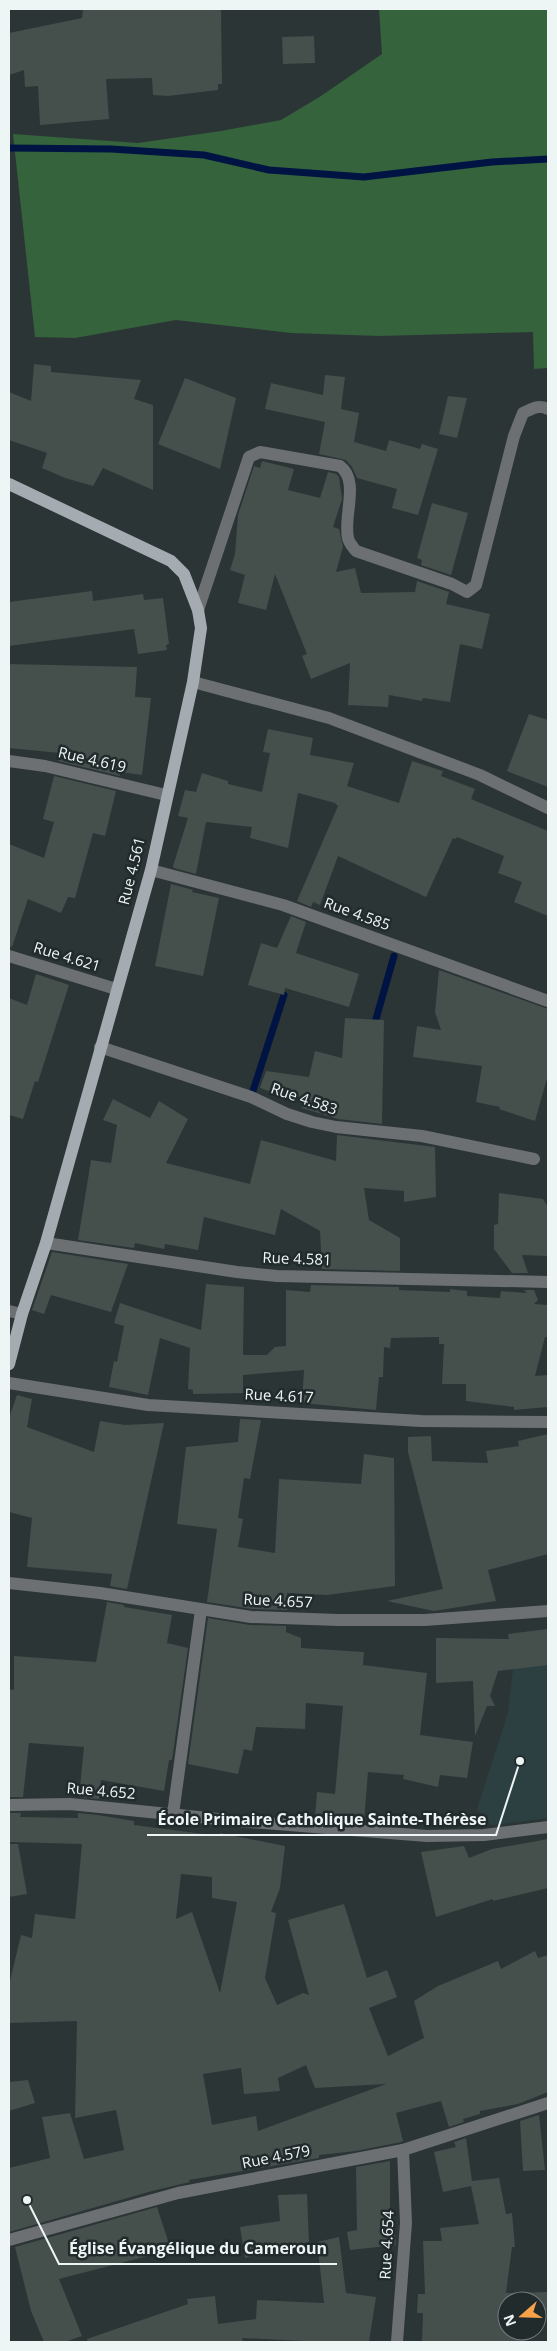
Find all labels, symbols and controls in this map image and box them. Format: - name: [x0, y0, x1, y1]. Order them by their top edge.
- street label: Rue 4.619: [56, 742, 128, 777]
- street label: Rue 4.561: [113, 835, 149, 907]
- street label: Rue 4.585: [321, 892, 393, 934]
- street label: Rue 4.621: [31, 936, 103, 976]
- street label: Rue 4.583: [268, 1077, 340, 1119]
- street label: Rue 4.581: [262, 1247, 332, 1269]
- street label: Rue 4.617: [244, 1383, 314, 1407]
- street label: Rue 4.657: [243, 1588, 313, 1612]
- street label: Rue 4.652: [66, 1777, 136, 1803]
- callout: École Primaire Catholique Sainte-Thérèse: [147, 1804, 496, 1835]
- text: École Primaire Catholique Sainte-Thérèse: [158, 1808, 486, 1830]
- street label: Rue 4.579: [240, 2140, 312, 2172]
- street label: Rue 4.654: [374, 2210, 398, 2280]
- callout: Église Évangélique du Cameroun: [59, 2233, 337, 2264]
- text: Église Évangélique du Cameroun: [69, 2237, 327, 2259]
- north arrow: [497, 2291, 547, 2341]
- text: N: [498, 2312, 520, 2329]

